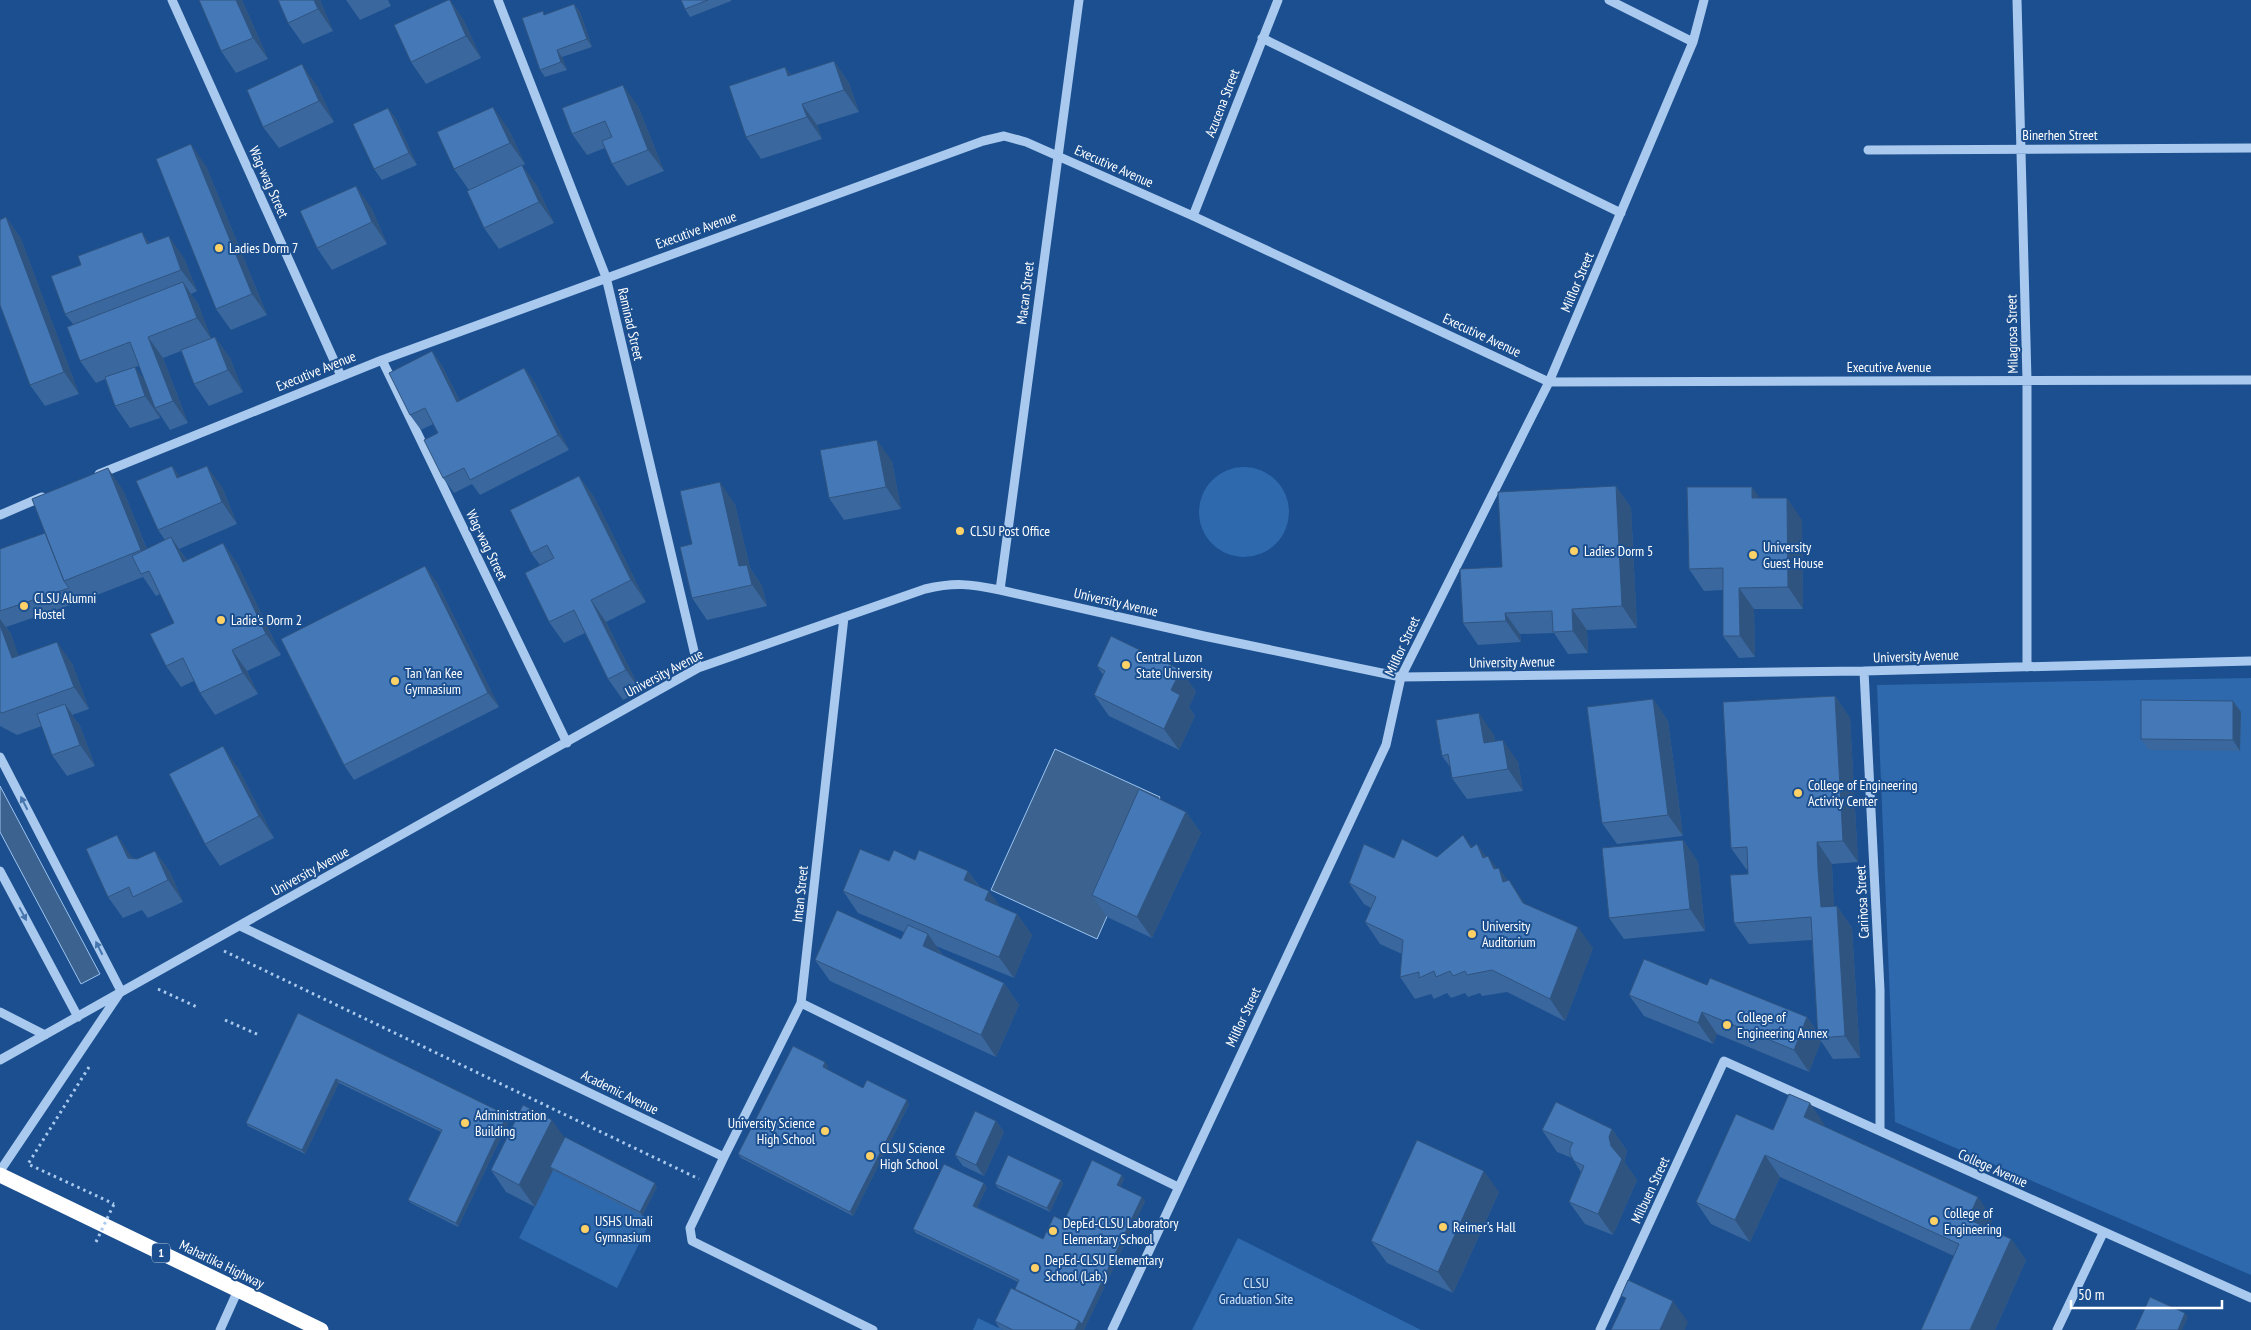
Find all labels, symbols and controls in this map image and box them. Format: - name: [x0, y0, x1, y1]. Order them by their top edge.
- street label: Azucena Street: [1201, 66, 1243, 140]
- street label: Binerhen Street: [2022, 126, 2098, 144]
- street label: Executive Avenue: [1072, 141, 1156, 191]
- street label: Wag-wag Street: [245, 143, 293, 221]
- street label: Executive Avenue: [653, 207, 739, 253]
- place label: Ladies Dorm 7: [229, 239, 298, 257]
- marker: Ladies Dorm 7: [213, 242, 225, 254]
- street label: Milflor Street: [1556, 249, 1598, 315]
- street label: Macan Street: [1012, 260, 1038, 325]
- street label: Raminad Street: [614, 286, 648, 362]
- street label: Milagrosa Street: [2002, 294, 2022, 374]
- street label: Executive Avenue: [1440, 309, 1524, 361]
- street label: Executive Avenue: [274, 347, 359, 395]
- street label: Executive Avenue: [1847, 358, 1931, 376]
- street label: Wag-wag Street: [462, 507, 512, 583]
- place label: CLSU Post Office: [970, 522, 1050, 540]
- marker: CLSU Post Office: [954, 525, 966, 537]
- place label: University Guest House: [1763, 538, 1824, 572]
- place label: Ladies Dorm 5: [1584, 542, 1653, 560]
- marker: Ladies Dorm 5: [1568, 545, 1580, 557]
- marker: University Guest House: [1747, 549, 1759, 561]
- street label: University Avenue: [1072, 584, 1160, 620]
- place label: CLSU Alumni Hostel: [34, 589, 96, 623]
- marker: CLSU Alumni Hostel: [18, 600, 30, 612]
- place label: Ladie's Dorm 2: [231, 611, 302, 629]
- street label: Milflor Street: [1380, 613, 1424, 679]
- marker: Ladie's Dorm 2: [215, 614, 227, 626]
- street label: University Avenue: [622, 645, 706, 701]
- street label: University Avenue: [1873, 645, 1959, 666]
- place label: Central Luzon State University: [1136, 648, 1213, 682]
- street label: University Avenue: [1469, 652, 1555, 672]
- marker: Central Luzon State University: [1120, 659, 1132, 671]
- place label: Tan Yan Kee Gymnasium: [405, 664, 463, 698]
- marker: Tan Yan Kee Gymnasium: [389, 675, 401, 687]
- place label: College of Engineering Activity Center: [1808, 776, 1917, 810]
- marker: College of Engineering Activity Center: [1792, 787, 1804, 799]
- one-way arrow: [20, 796, 28, 811]
- street label: University Avenue: [268, 842, 352, 900]
- street label: Intan Street: [788, 865, 812, 923]
- street label: Cariñosa Street: [1851, 865, 1873, 939]
- one-way arrow: [19, 906, 27, 921]
- place label: University Auditorium: [1482, 917, 1536, 951]
- marker: University Auditorium: [1466, 928, 1478, 940]
- one-way arrow: [95, 940, 103, 955]
- street label: Milflor Street: [1221, 984, 1265, 1050]
- place label: College of Engineering Annex: [1737, 1008, 1828, 1042]
- marker: College of Engineering Annex: [1721, 1019, 1733, 1031]
- street label: Academic Avenue: [578, 1066, 662, 1119]
- place label: Administration Building: [475, 1106, 546, 1140]
- place label: University Science High School: [728, 1114, 816, 1148]
- marker: Administration Building: [459, 1117, 471, 1129]
- marker: University Science High School: [819, 1125, 831, 1137]
- place label: CLSU Science High School: [880, 1139, 945, 1173]
- street label: College Avenue: [1955, 1145, 2031, 1191]
- marker: CLSU Science High School: [864, 1150, 876, 1162]
- street label: Milbuen Street: [1627, 1154, 1673, 1226]
- place label: College of Engineering: [1944, 1204, 2002, 1238]
- place label: USHS Umali Gymnasium: [595, 1212, 653, 1246]
- place label: DepEd-CLSU Laboratory Elementary School: [1063, 1214, 1179, 1248]
- marker: College of Engineering: [1928, 1215, 1940, 1227]
- place label: Reimer's Hall: [1453, 1218, 1517, 1236]
- marker: Reimer's Hall: [1437, 1221, 1449, 1233]
- marker: USHS Umali Gymnasium: [579, 1223, 591, 1235]
- marker: DepEd-CLSU Laboratory Elementary School: [1047, 1225, 1059, 1237]
- street label: Maharlika Highway: [177, 1236, 268, 1293]
- road number: 1: [152, 1244, 170, 1262]
- place label: DepEd-CLSU Elementary School (Lab.): [1045, 1251, 1164, 1285]
- marker: DepEd-CLSU Elementary School (Lab.): [1029, 1262, 1041, 1274]
- park label: CLSU Graduation Site: [1219, 1274, 1294, 1308]
- scale bar: [2071, 1278, 2222, 1310]
- text: 50 m: [2078, 1285, 2104, 1304]

